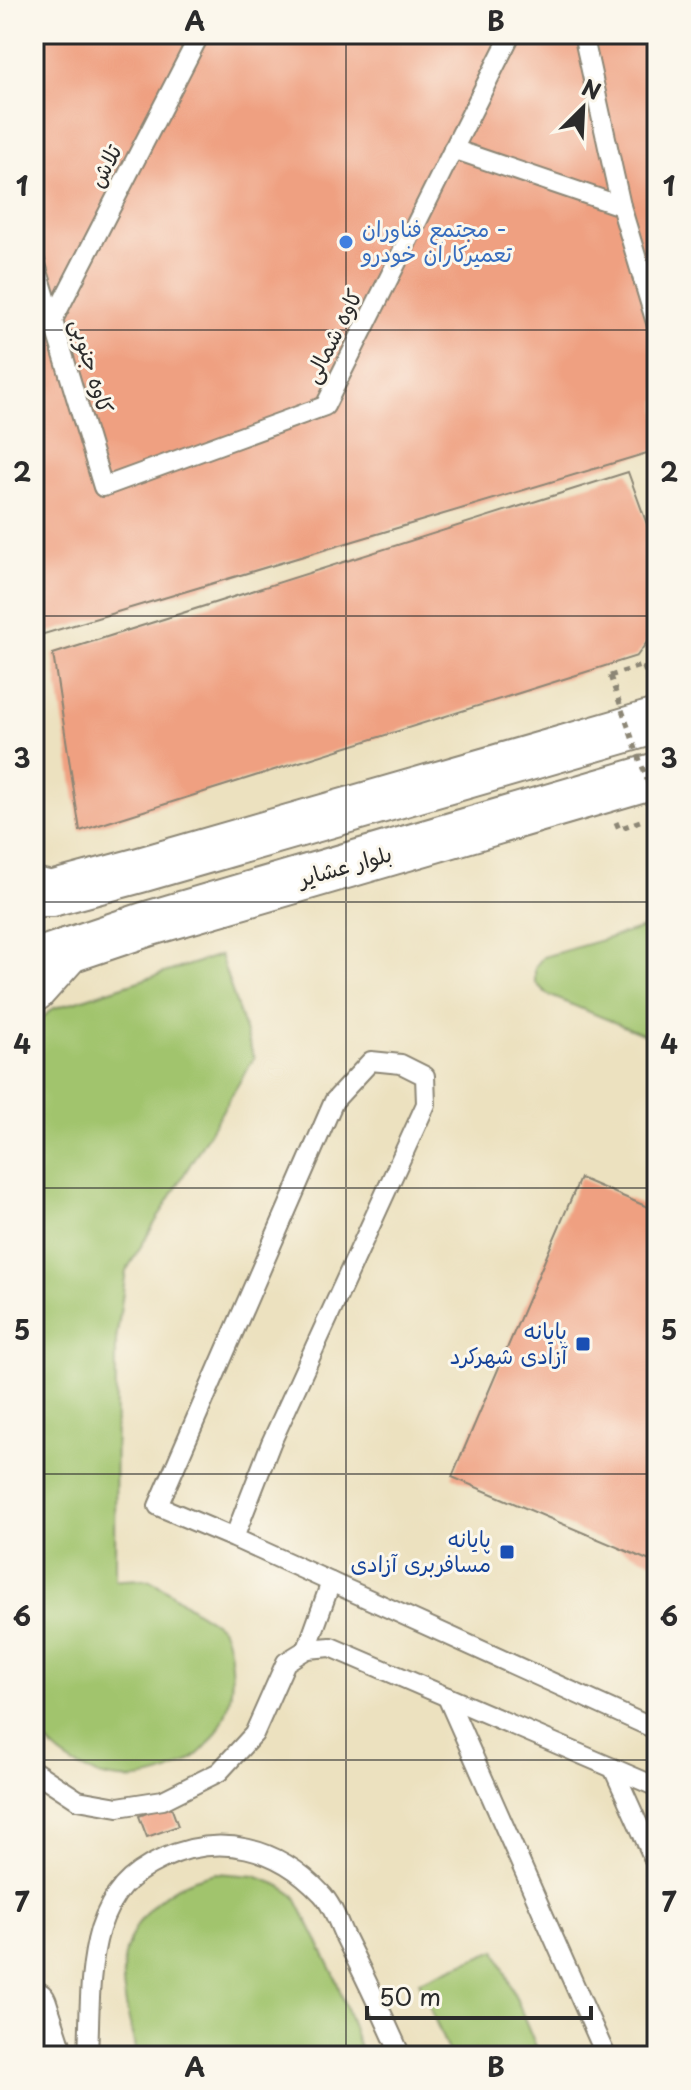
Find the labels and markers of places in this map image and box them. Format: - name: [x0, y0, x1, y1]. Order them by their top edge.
- place label: مجتمع فناوران - تعمیرکاران خودرو: [360, 211, 512, 269]
- marker: مجتمع فناوران - تعمیرکاران خودرو: [337, 233, 355, 251]
- place label: پایانه آزادی شهرکرد: [450, 1313, 569, 1371]
- marker: پایانه آزادی شهرکرد: [574, 1335, 592, 1353]
- place label: پایانه مسافربری آزادی: [350, 1521, 491, 1579]
- marker: پایانه مسافربری آزادی: [498, 1543, 516, 1561]

